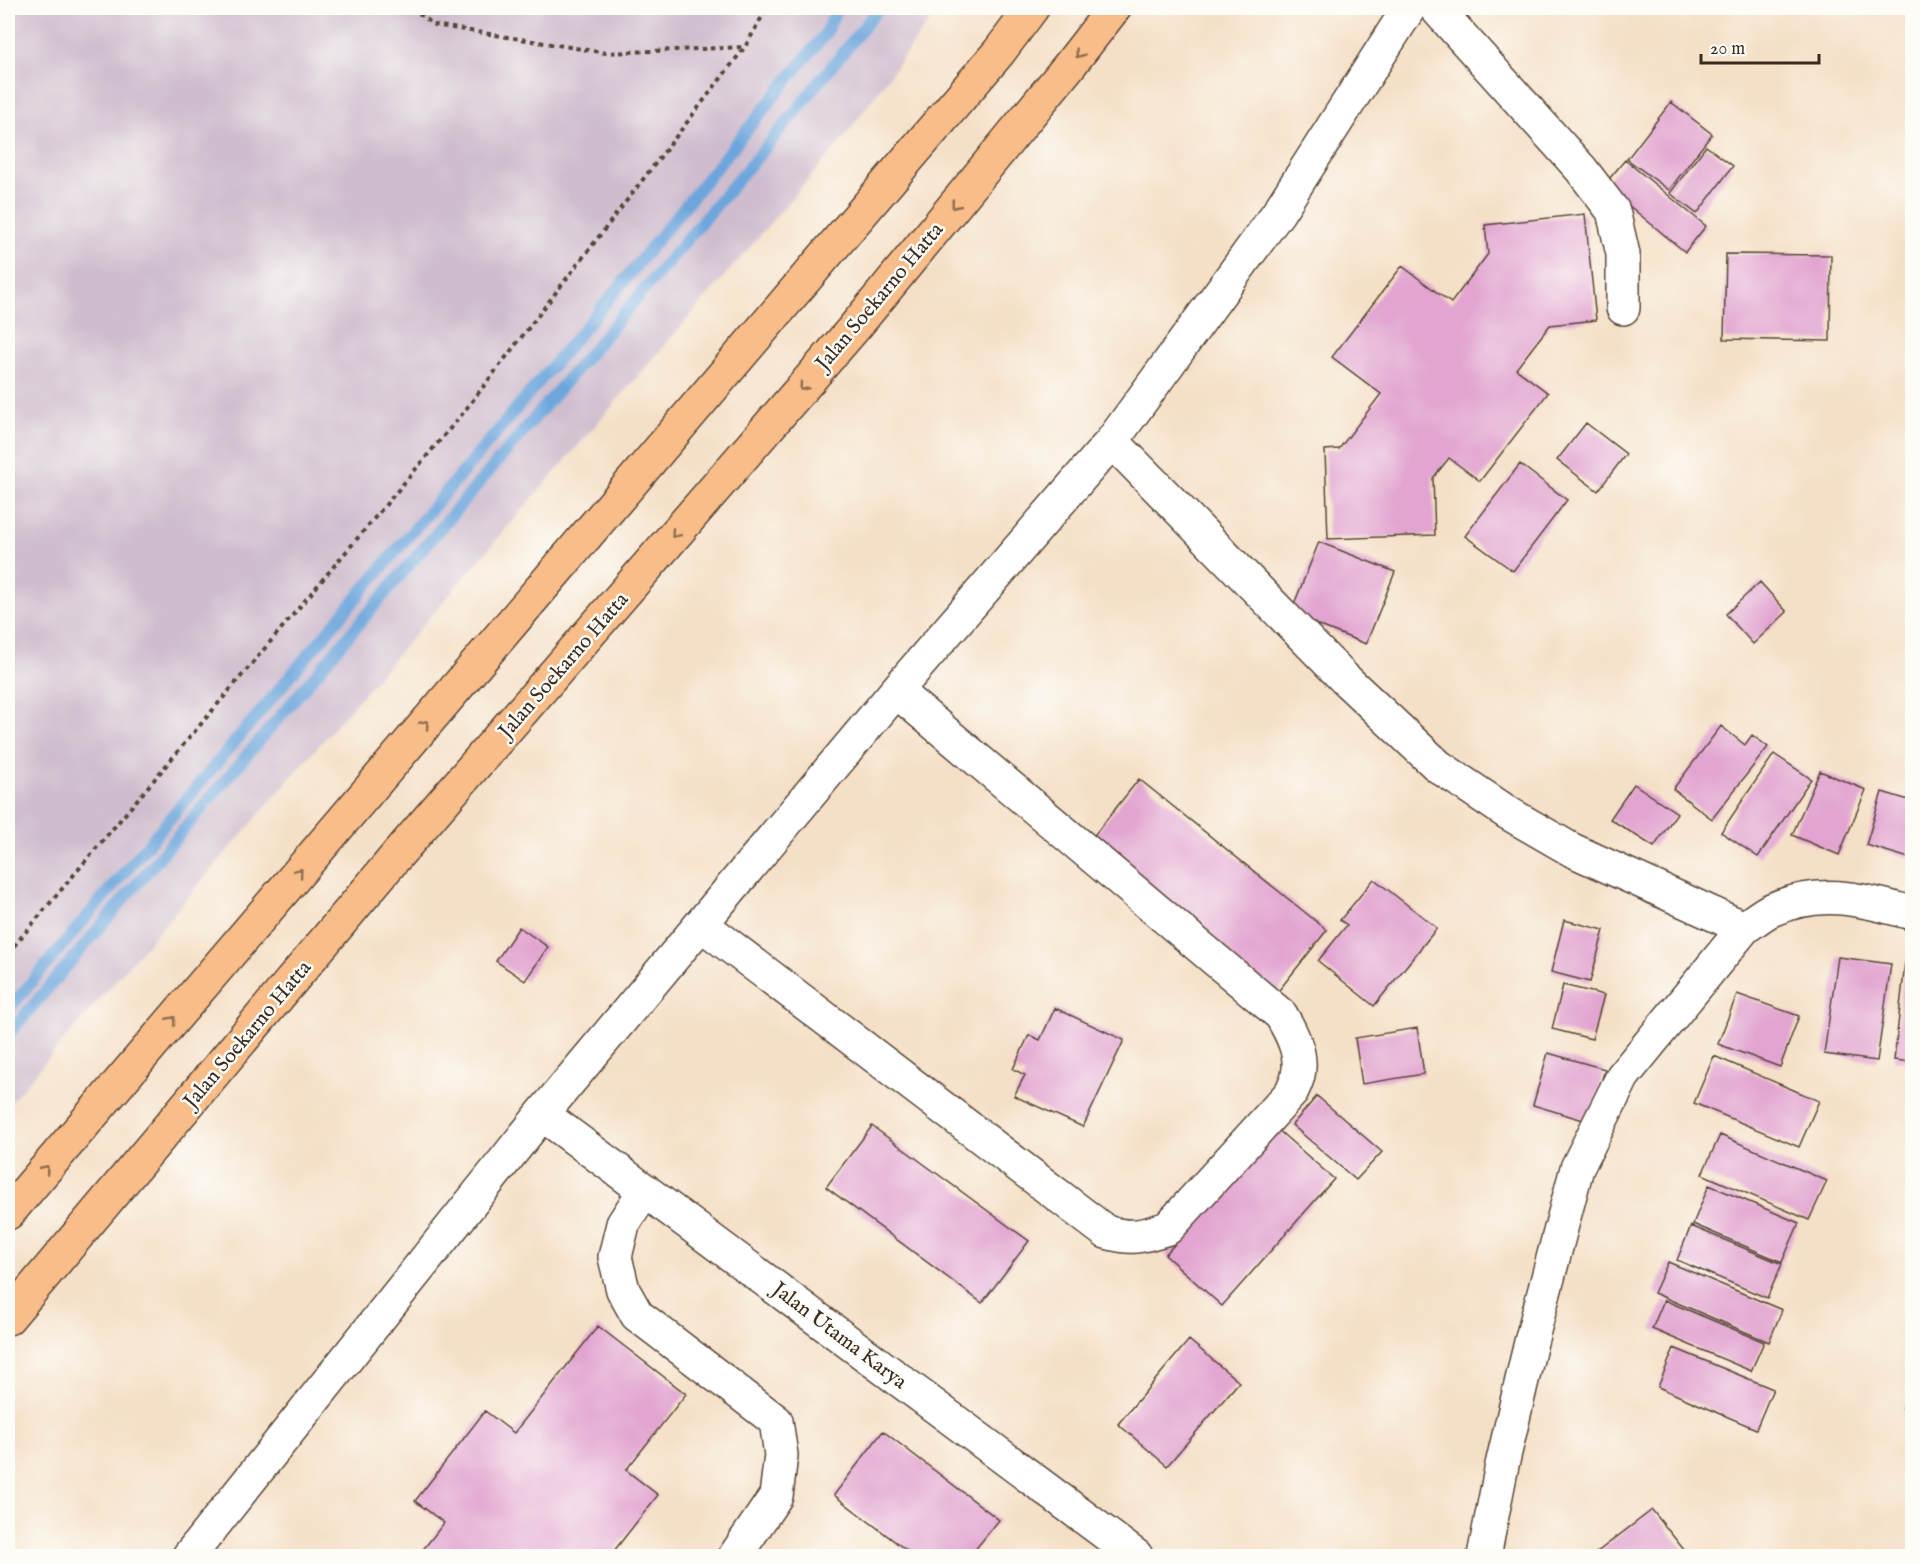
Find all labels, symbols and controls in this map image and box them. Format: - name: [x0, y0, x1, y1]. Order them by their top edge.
- scale bar: [1701, 27, 1820, 65]
- text: 20 m: [1710, 38, 1745, 61]
- one-way arrow: [1075, 48, 1086, 59]
- one-way arrow: [952, 198, 963, 209]
- street label: Jalan Soekarno Hatta: [809, 217, 951, 378]
- one-way arrow: [799, 380, 810, 391]
- one-way arrow: [672, 527, 683, 538]
- street label: Jalan Soekarno Hatta: [492, 587, 636, 746]
- one-way arrow: [418, 720, 429, 731]
- one-way arrow: [292, 868, 303, 879]
- street label: Jalan Soekarno Hatta: [177, 955, 319, 1116]
- one-way arrow: [165, 1016, 176, 1027]
- one-way arrow: [38, 1165, 49, 1176]
- street label: Jalan Utama Karya: [765, 1275, 913, 1396]

